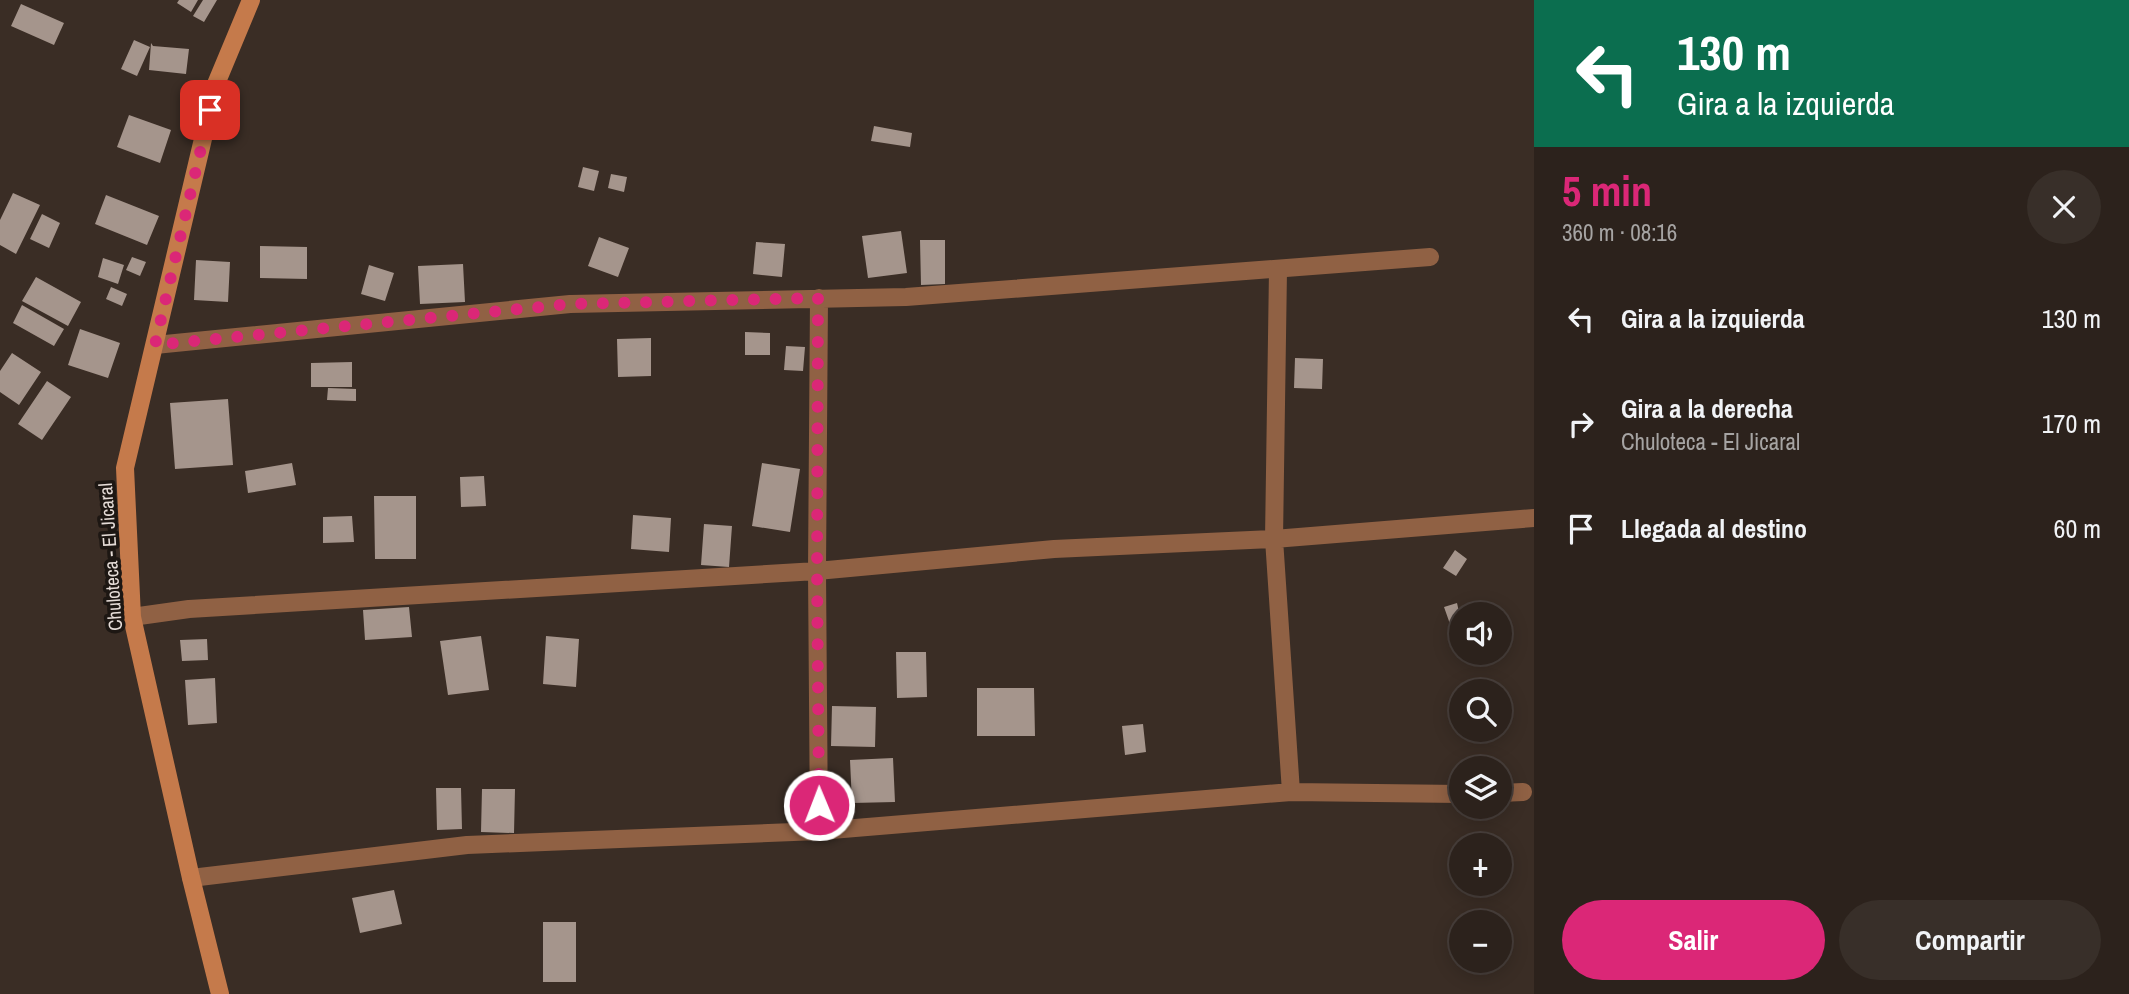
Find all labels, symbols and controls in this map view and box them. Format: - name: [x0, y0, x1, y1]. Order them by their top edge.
- text: 130 m: [1677, 19, 1791, 85]
- icon: left: [1562, 28, 1653, 119]
- pin: [180, 80, 240, 140]
- text: Gira a la izquierda: [1677, 82, 1894, 125]
- icon: arrive: [191, 91, 229, 129]
- text: 5 min: [1562, 163, 1652, 219]
- button: close: [2027, 170, 2101, 244]
- text: 360 m · 08:16: [1562, 217, 1677, 248]
- icon: left: [1562, 300, 1600, 338]
- text: Gira a la izquierda: [1621, 301, 1805, 336]
- text: 130 m: [2042, 301, 2101, 336]
- text: Gira a la derecha: [1621, 391, 1793, 426]
- icon: right: [1562, 405, 1600, 443]
- text: 170 m: [2042, 406, 2101, 441]
- text: Chuloteca - El Jicaral: [1621, 426, 1800, 457]
- street label: Chuloteca - El Jicaral: [92, 482, 128, 632]
- icon: arrive: [1562, 510, 1600, 548]
- text: Llegada al destino: [1621, 511, 1807, 546]
- text: 60 m: [2054, 511, 2101, 546]
- map controls: [1449, 602, 1512, 973]
- button: sound: [1449, 602, 1512, 665]
- button: search: [1449, 679, 1512, 742]
- button: layers: [1449, 756, 1512, 819]
- position arrow: [782, 768, 856, 842]
- button: +: [1449, 833, 1512, 896]
- button: Salir: [1562, 900, 1825, 980]
- button: Compartir: [1839, 900, 2101, 980]
- button: −: [1449, 910, 1512, 973]

